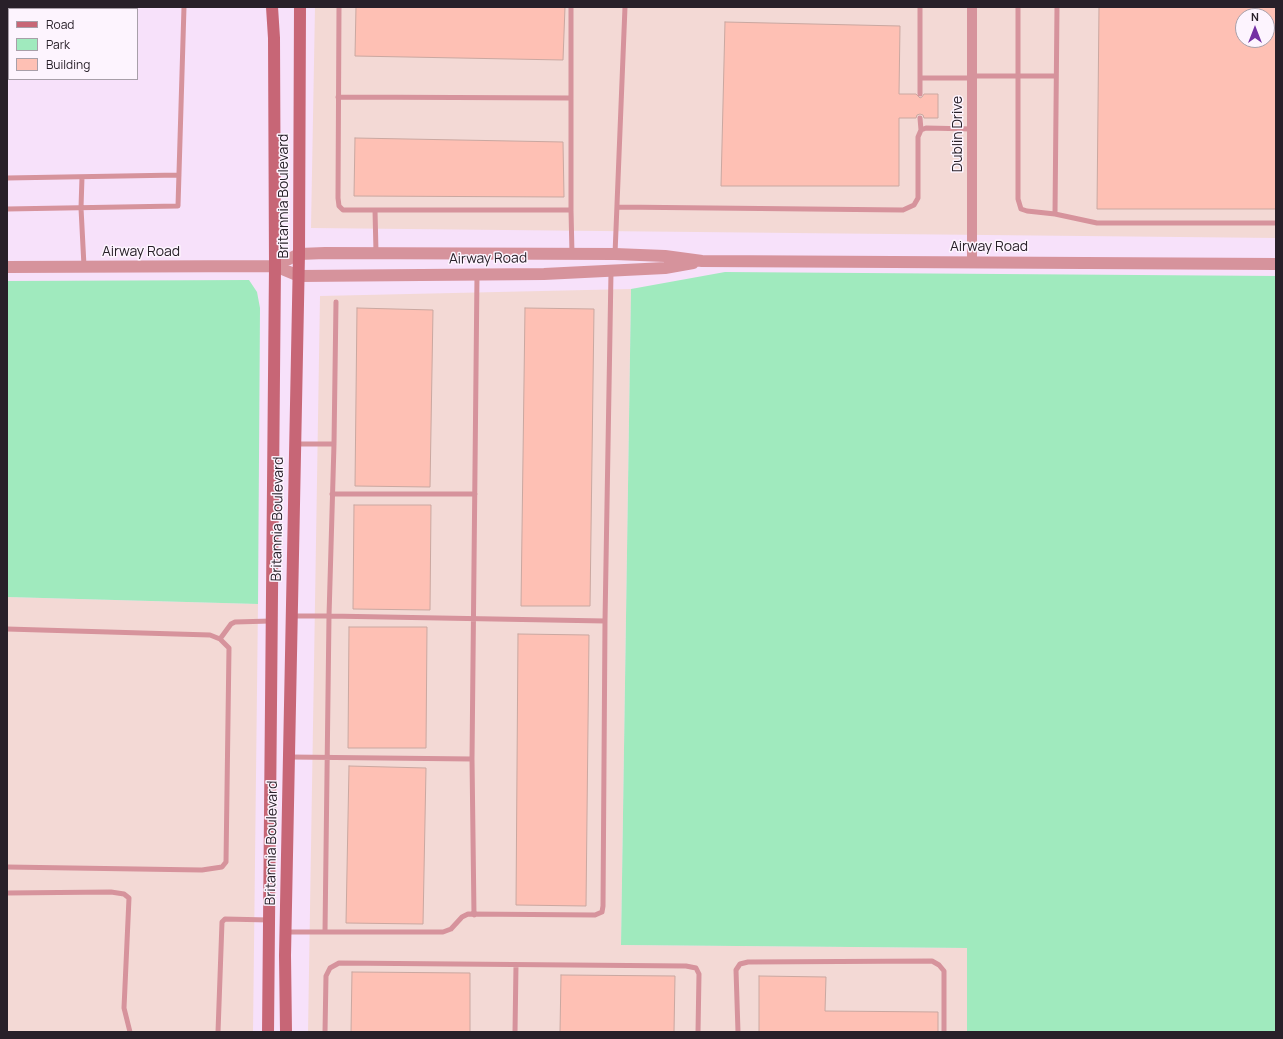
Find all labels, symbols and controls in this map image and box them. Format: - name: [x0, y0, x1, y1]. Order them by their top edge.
- legend: [8, 8, 138, 80]
- north arrow: [1235, 8, 1275, 48]
- text: N: [1251, 9, 1259, 24]
- text: Road: [46, 16, 74, 33]
- text: Park: [46, 36, 70, 53]
- text: Building: [46, 56, 90, 73]
- street label: Dublin Drive: [950, 96, 966, 172]
- street label: Britannia Boulevard: [276, 134, 292, 258]
- street label: Airway Road: [950, 239, 1028, 255]
- street label: Airway Road: [102, 244, 180, 260]
- street label: Airway Road: [449, 250, 527, 268]
- street label: Britannia Boulevard: [269, 456, 287, 582]
- street label: Britannia Boulevard: [263, 780, 281, 906]

